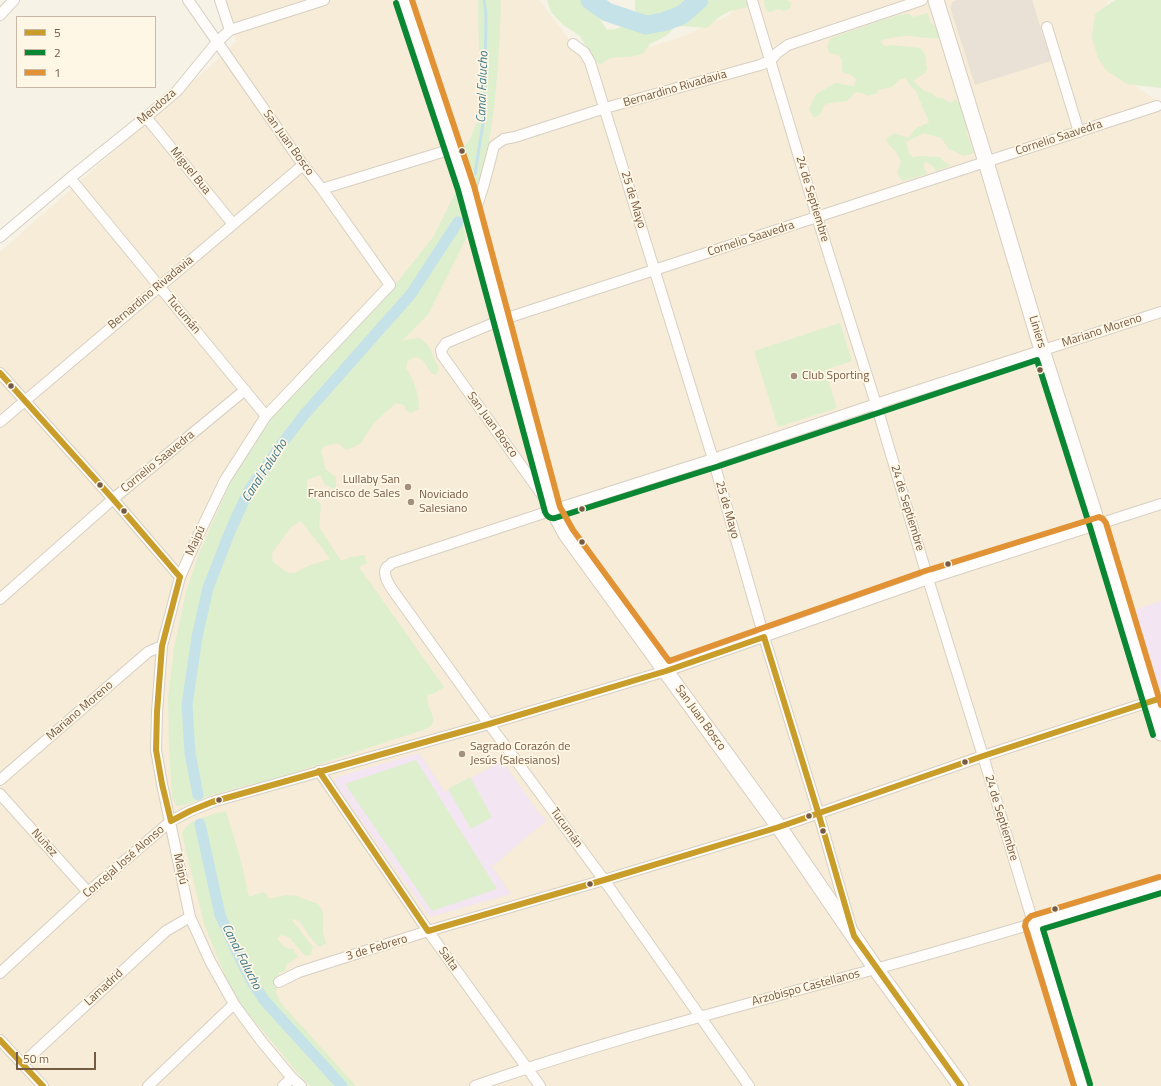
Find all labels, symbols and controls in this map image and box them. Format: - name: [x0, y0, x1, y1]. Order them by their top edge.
- legend: [16, 16, 156, 88]
- text: 5: [54, 23, 61, 42]
- text: 2: [54, 43, 61, 62]
- water label: Canal Falucho: [474, 51, 492, 123]
- text: 1: [54, 63, 61, 82]
- street label: Bernardino Rivadavia: [622, 67, 728, 111]
- street label: Mendoza: [135, 86, 179, 128]
- street label: San Juan Bosco: [259, 107, 317, 179]
- street label: Cornelio Saavedra: [1014, 117, 1104, 159]
- street label: Miguel Bua: [167, 145, 213, 197]
- unlabelled marker: [457, 146, 467, 156]
- street label: 24 de Septiembre: [792, 154, 832, 244]
- street label: 25 de Mayo: [617, 170, 649, 230]
- street label: Cornelio Saavedra: [706, 218, 796, 260]
- street label: Bernardino Rivadavia: [105, 253, 197, 333]
- street label: Tucumán: [163, 293, 203, 337]
- street label: Mariano Moreno: [1060, 311, 1144, 351]
- street label: Liniers: [1025, 314, 1049, 350]
- unlabelled marker: [1035, 365, 1045, 375]
- place label: Club Sporting: [802, 369, 869, 383]
- marker: Club Sporting: [789, 371, 799, 381]
- unlabelled marker: [6, 381, 16, 391]
- street label: San Juan Bosco: [463, 389, 521, 461]
- street label: Cornelio Saavedra: [118, 428, 198, 496]
- water label: Canal Falucho: [239, 437, 291, 505]
- street label: 24 de Septiembre: [887, 463, 927, 553]
- place label: Lullaby San Francisco de Sales: [308, 473, 400, 501]
- unlabelled marker: [95, 480, 105, 490]
- street label: 25 de Mayo: [712, 480, 742, 540]
- marker: Lullaby San Francisco de Sales: [403, 482, 413, 492]
- place label: Noviciado Salesiano: [419, 488, 468, 516]
- marker: Noviciado Salesiano: [406, 497, 416, 507]
- unlabelled marker: [577, 504, 587, 514]
- unlabelled marker: [119, 506, 129, 516]
- street label: Maipú: [183, 524, 209, 558]
- unlabelled marker: [577, 537, 587, 547]
- unlabelled marker: [943, 559, 953, 569]
- street label: Mariano Moreno: [44, 678, 116, 744]
- street label: San Juan Bosco: [671, 682, 729, 754]
- place label: Sagrado Corazón de Jesús (Salesianos): [470, 740, 570, 768]
- marker: Sagrado Corazón de Jesús (Salesianos): [457, 749, 467, 759]
- unlabelled marker: [960, 757, 970, 767]
- street label: 24 de Septiembre: [981, 773, 1021, 863]
- unlabelled marker: [214, 795, 224, 805]
- street label: Tucumán: [547, 805, 585, 851]
- unlabelled marker: [804, 811, 814, 821]
- street label: Concejal José Alonso: [80, 823, 168, 901]
- street label: Nuñez: [28, 826, 60, 860]
- unlabelled marker: [818, 826, 828, 836]
- street label: Maipú: [170, 852, 190, 886]
- unlabelled marker: [585, 879, 595, 889]
- unlabelled marker: [1050, 904, 1060, 914]
- water label: Canal Falucho: [218, 922, 264, 992]
- street label: 3 de Febrero: [345, 932, 409, 964]
- street label: Salta: [435, 944, 461, 974]
- street label: Lamadrid: [82, 967, 126, 1009]
- street label: Arzobispo Castellanos: [750, 967, 862, 1009]
- scale bar: [18, 1044, 98, 1070]
- text: 50 m: [23, 1049, 49, 1068]

